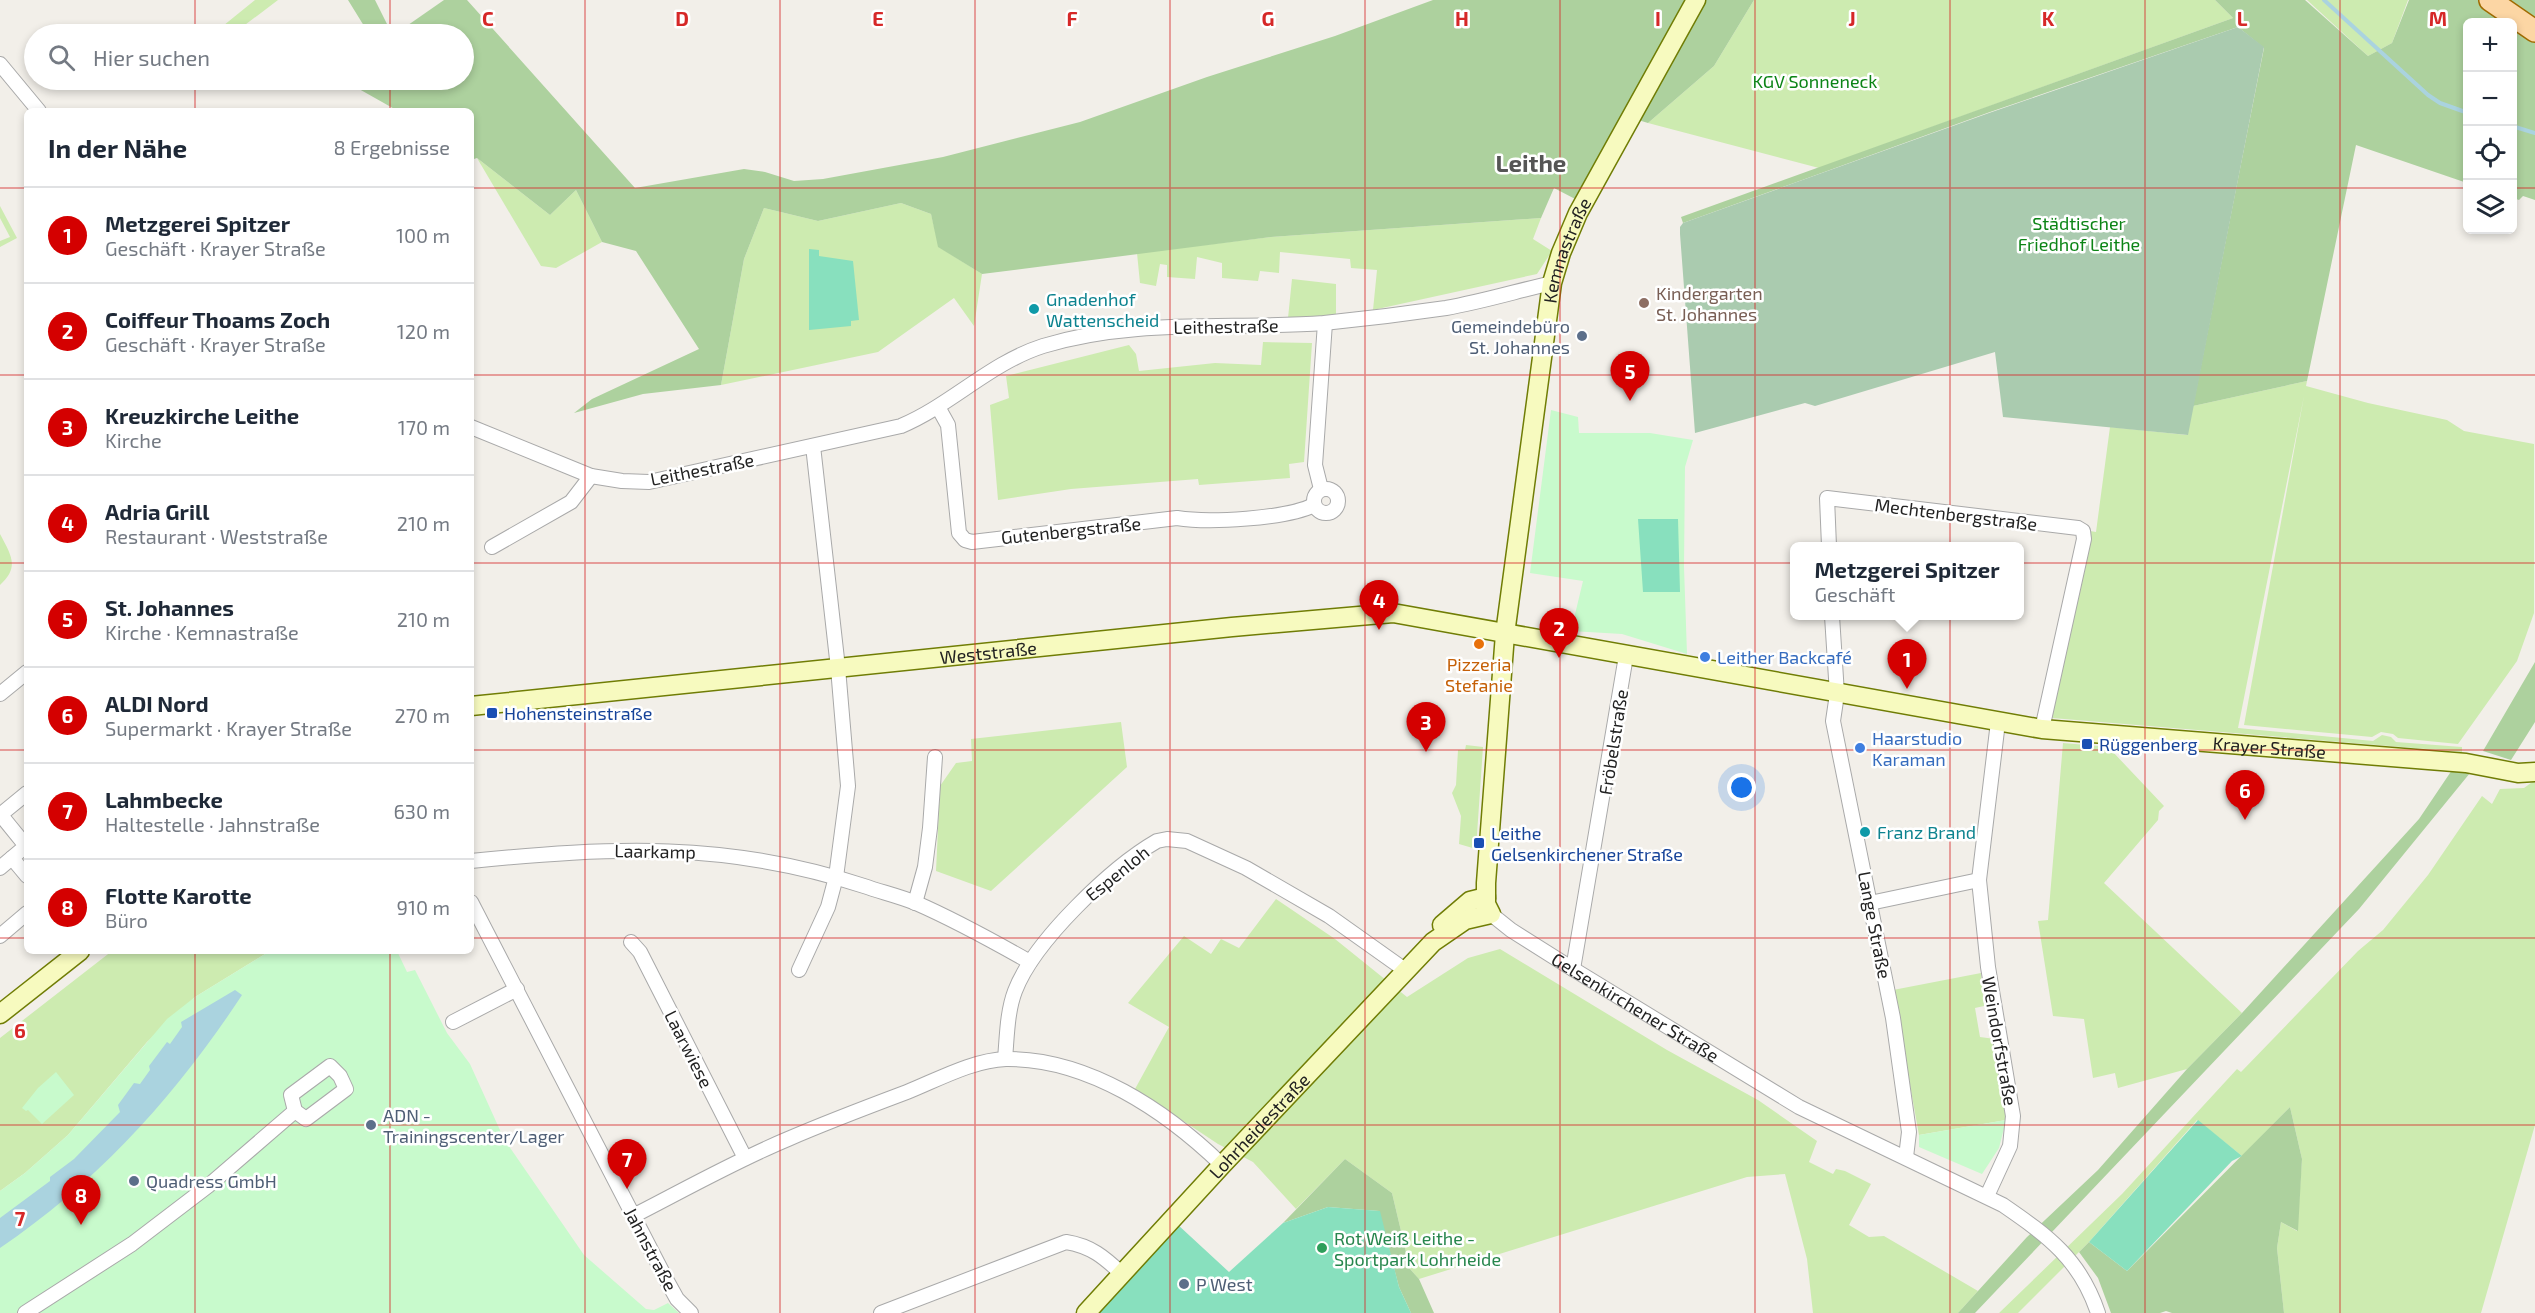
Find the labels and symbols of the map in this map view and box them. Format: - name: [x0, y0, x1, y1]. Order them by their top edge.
- text: C: [482, 6, 494, 30]
- text: D: [675, 6, 689, 30]
- text: E: [872, 6, 884, 30]
- text: F: [1066, 6, 1078, 30]
- text: G: [1262, 6, 1274, 30]
- text: H: [1455, 6, 1469, 30]
- text: I: [1655, 6, 1661, 30]
- text: J: [1848, 6, 1856, 30]
- text: K: [2042, 6, 2055, 30]
- text: L: [2237, 6, 2248, 30]
- text: M: [2429, 6, 2447, 30]
- park label: KGV Sonneneck: [1752, 70, 1878, 92]
- district label: Leithe: [1496, 148, 1566, 177]
- street label: Kemnastraße: [1538, 193, 1595, 304]
- park label: Städtischer Friedhof Leithe: [2018, 212, 2140, 255]
- place label: Kindergarten St. Johannes: [1656, 282, 1763, 325]
- place label: Gnadenhof Wattenscheid: [1046, 288, 1159, 331]
- marker: Kindergarten St. Johannes: [1637, 296, 1651, 310]
- marker: Gnadenhof Wattenscheid: [1027, 302, 1041, 316]
- street label: Leithestraße: [1173, 314, 1279, 338]
- place label: Gemeindebüro St. Johannes: [1451, 315, 1570, 358]
- marker: Gemeindebüro St. Johannes: [1575, 329, 1589, 343]
- pin: 5: [1610, 352, 1650, 401]
- street label: Leithestraße: [648, 448, 756, 490]
- street label: Mechtenbergstraße: [1873, 493, 2039, 535]
- street label: Gutenbergstraße: [1000, 512, 1142, 548]
- pin: 4: [1360, 580, 1398, 630]
- pin: 2: [1540, 608, 1578, 658]
- street label: Weststraße: [939, 636, 1038, 668]
- marker: Pizzeria Stefanie: [1472, 637, 1486, 651]
- pin: 1: [1888, 640, 1926, 689]
- place label: Leither Backcafé: [1717, 646, 1852, 668]
- marker: Leither Backcafé: [1698, 650, 1712, 664]
- place label: Pizzeria Stefanie: [1445, 653, 1513, 696]
- street label: Fröbelstraße: [1594, 688, 1632, 796]
- place label: Hohensteinstraße: [504, 702, 652, 724]
- pin: 3: [1406, 702, 1446, 752]
- marker: Hohensteinstraße: [485, 706, 499, 720]
- place label: Haarstudio Karaman: [1872, 727, 1962, 770]
- street label: Krayer Straße: [2212, 732, 2327, 763]
- place label: Rüggenberg: [2099, 733, 2198, 755]
- marker: Rüggenberg: [2080, 737, 2094, 751]
- marker: Haarstudio Karaman: [1853, 741, 1867, 755]
- pin: 6: [2226, 770, 2264, 820]
- your location: [1727, 773, 1756, 802]
- place label: Franz Brand: [1877, 821, 1976, 843]
- place label: Leithe Gelsenkirchener Straße: [1491, 822, 1683, 865]
- marker: Franz Brand: [1858, 825, 1872, 839]
- marker: Leithe Gelsenkirchener Straße: [1472, 836, 1486, 850]
- street label: Laarkamp: [614, 839, 696, 863]
- street label: Espenloh: [1081, 841, 1153, 905]
- street label: Lange Straße: [1854, 869, 1896, 981]
- street label: Gelsenkirchener Straße: [1548, 948, 1723, 1067]
- street label: Weindorfstraße: [1978, 975, 2022, 1107]
- street label: Laarwiese: [660, 1007, 718, 1091]
- text: 6: [14, 1018, 26, 1042]
- street label: Lohrheidestraße: [1204, 1069, 1314, 1183]
- place label: ADN - Trainingscenter/Lager: [383, 1104, 565, 1147]
- marker: ADN - Trainingscenter/Lager: [364, 1118, 378, 1132]
- pin: 7: [608, 1140, 646, 1189]
- place label: Quadress GmbH: [146, 1170, 277, 1192]
- marker: Quadress GmbH: [127, 1174, 141, 1188]
- pin: 8: [62, 1176, 100, 1225]
- street label: Jahnstraße: [620, 1203, 682, 1295]
- text: 7: [15, 1206, 26, 1230]
- place label: Rot Weiß Leithe - Sportpark Lohrheide: [1334, 1227, 1501, 1270]
- marker: Rot Weiß Leithe - Sportpark Lohrheide: [1315, 1241, 1329, 1255]
- place label: P West: [1196, 1273, 1253, 1295]
- marker: P West: [1177, 1277, 1191, 1291]

